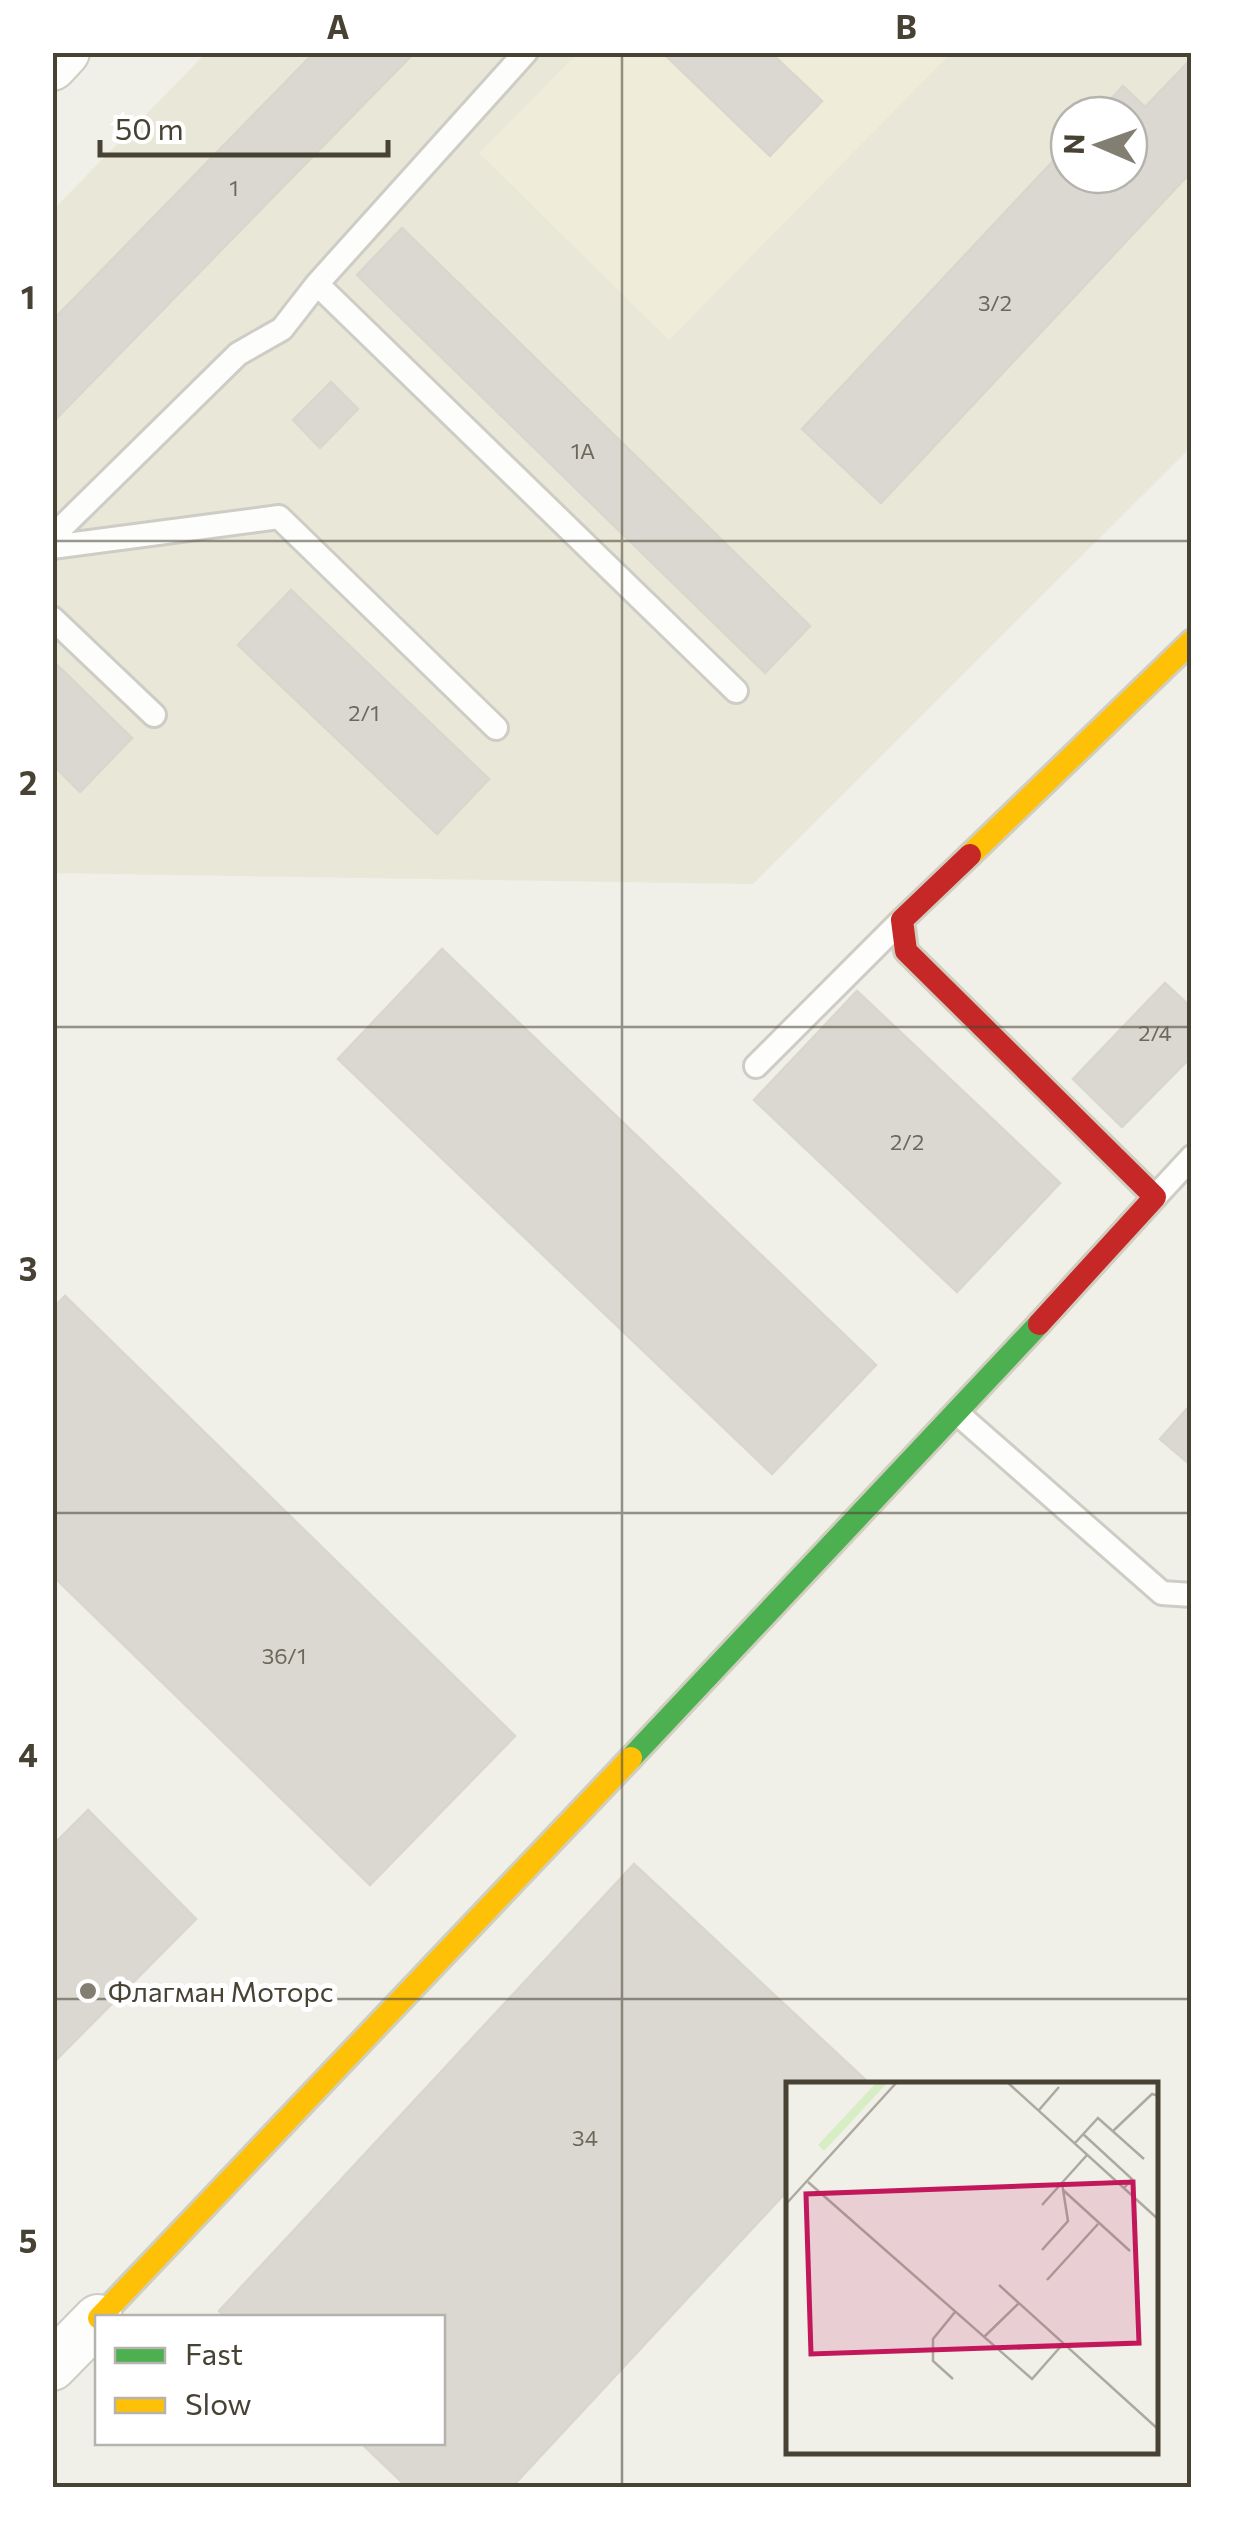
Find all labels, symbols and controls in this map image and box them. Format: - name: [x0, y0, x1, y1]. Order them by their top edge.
- text: A: [327, 6, 350, 46]
- text: B: [895, 6, 917, 46]
- scale bar: [100, 95, 388, 157]
- north arrow: [1049, 95, 1149, 195]
- text: 50 m: [115, 109, 184, 146]
- text: N: [1056, 133, 1090, 155]
- house number: 1: [229, 174, 239, 201]
- text: 1: [21, 276, 35, 316]
- house number: 3/2: [978, 289, 1012, 316]
- house number: 1А: [571, 437, 595, 464]
- house number: 2/1: [348, 699, 380, 726]
- text: 2: [19, 762, 37, 802]
- house number: 2/4: [1138, 1019, 1172, 1046]
- house number: 2/2: [890, 1128, 924, 1155]
- text: 3: [19, 1248, 37, 1288]
- house number: 36/1: [262, 1642, 306, 1669]
- text: 4: [18, 1734, 38, 1774]
- place label: Флагман Моторс: [108, 1974, 334, 2008]
- marker: Флагман Моторс: [77, 1980, 99, 2002]
- inset map: [786, 2082, 1159, 2455]
- house number: 34: [572, 2124, 598, 2151]
- text: 5: [19, 2220, 37, 2260]
- legend: [95, 2315, 445, 2445]
- text: Fast: [185, 2334, 243, 2371]
- text: Slow: [185, 2384, 252, 2421]

